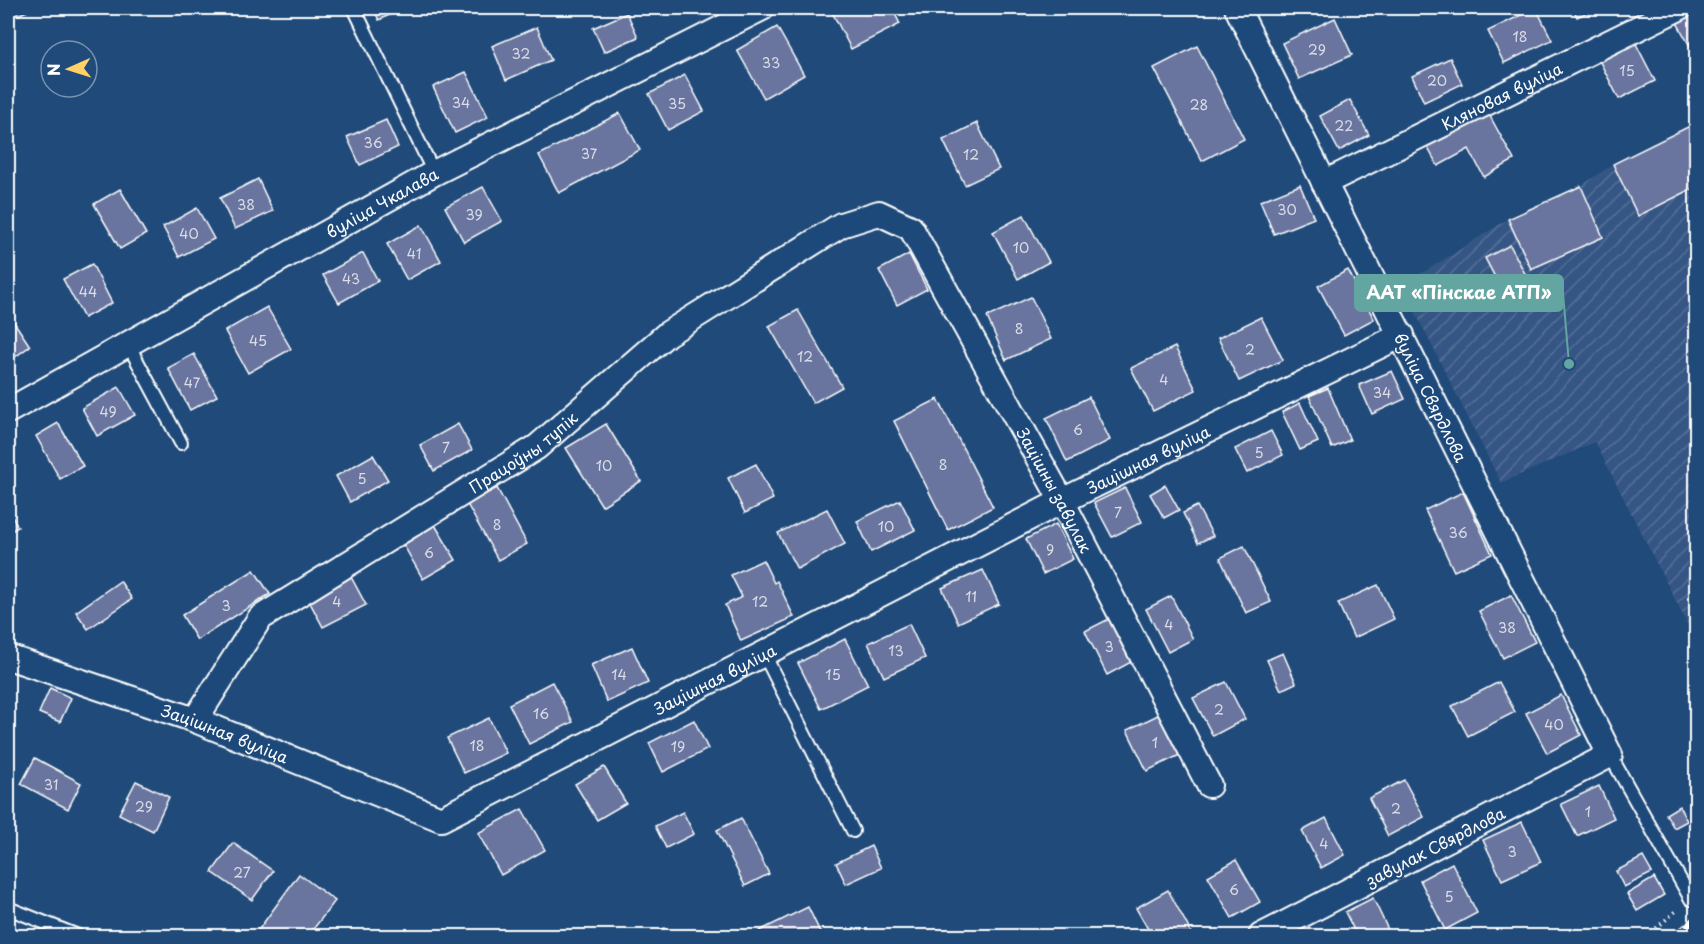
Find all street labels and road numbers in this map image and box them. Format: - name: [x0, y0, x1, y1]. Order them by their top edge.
- street label: Кляновая вуліца: [1437, 55, 1566, 135]
- street label: вуліца Чкалава: [321, 161, 442, 243]
- street label: вуліца Свярдлова: [1389, 328, 1474, 466]
- street label: Працоўны тупік: [464, 405, 583, 498]
- street label: Зацішная вуліца: [1082, 419, 1214, 499]
- street label: Зацішны завулак: [1011, 423, 1099, 557]
- street label: Зацішная вуліца: [649, 637, 780, 720]
- street label: Зацішная вуліца: [158, 698, 292, 769]
- street label: завулак Свярдлова: [1360, 800, 1509, 892]

